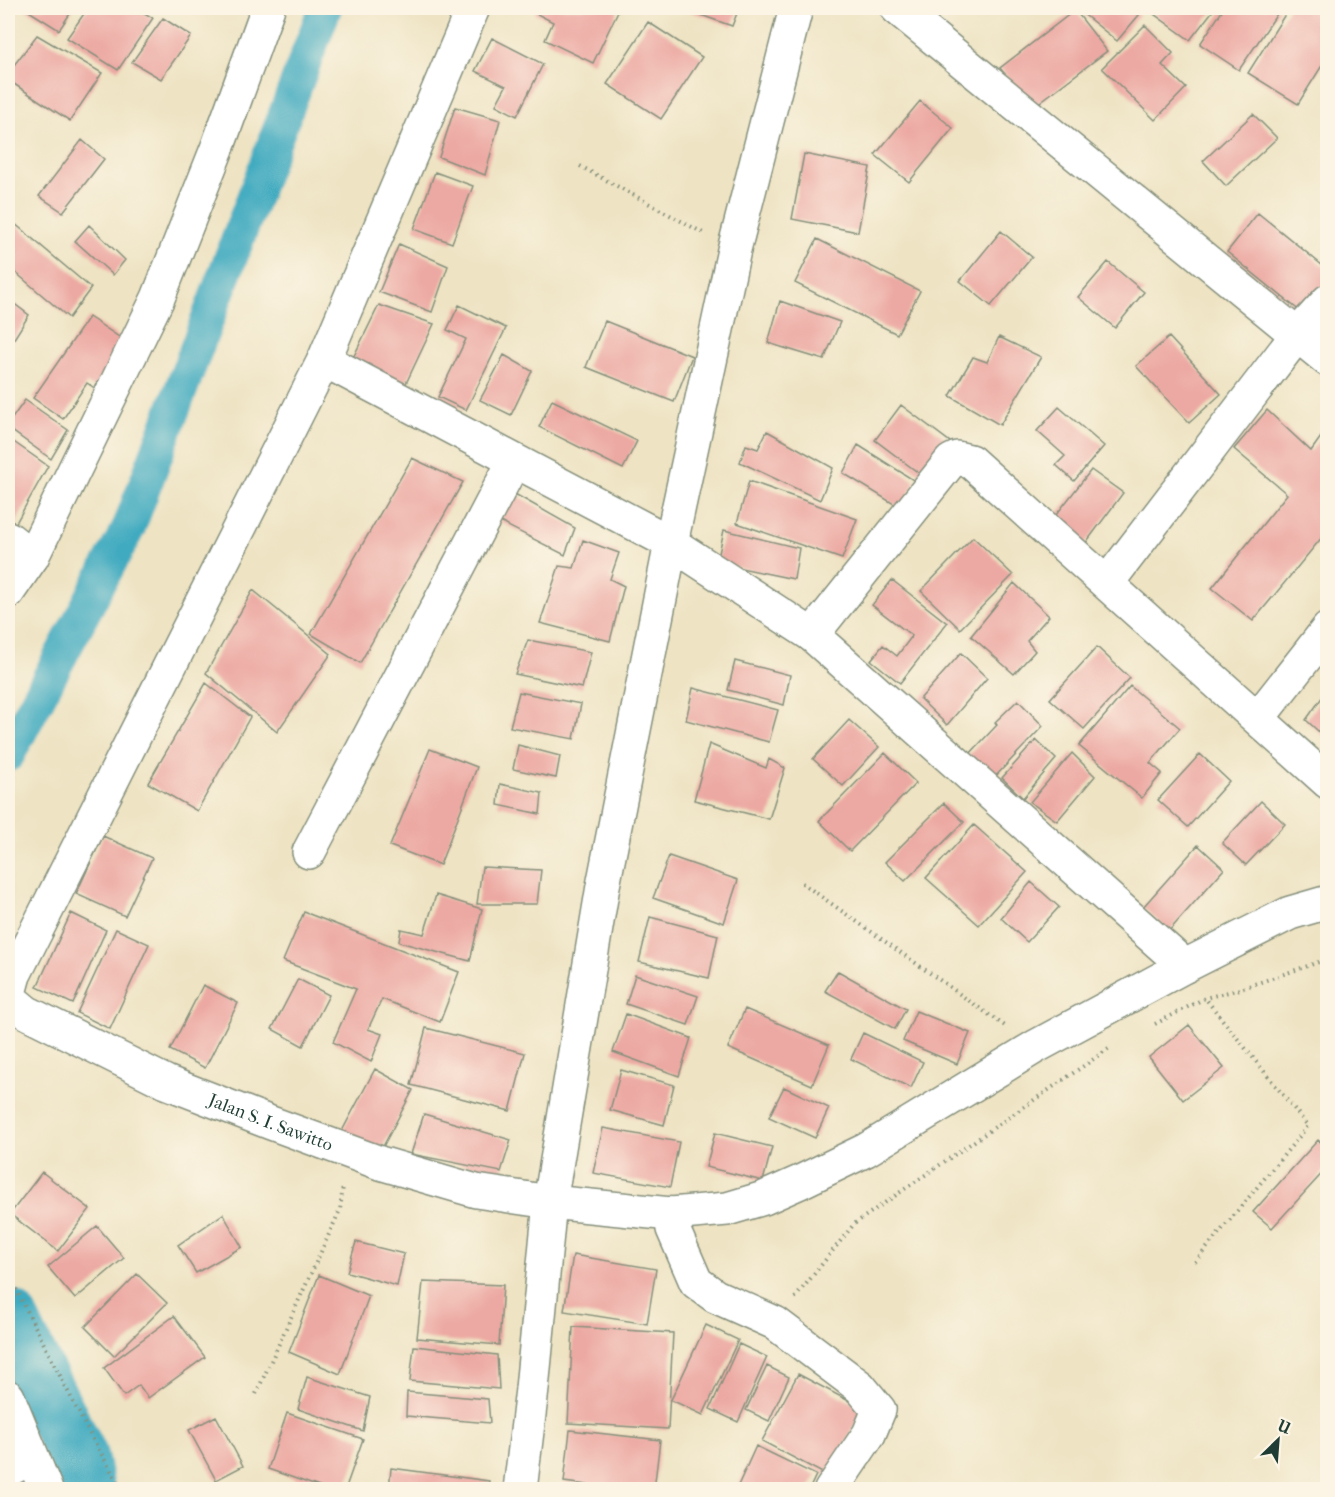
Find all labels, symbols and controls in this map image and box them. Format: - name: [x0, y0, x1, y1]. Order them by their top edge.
- street label: Jalan S. I. Sawitto: [204, 1088, 336, 1155]
- north arrow: [1248, 1410, 1308, 1470]
- text: U: [1274, 1415, 1294, 1438]

